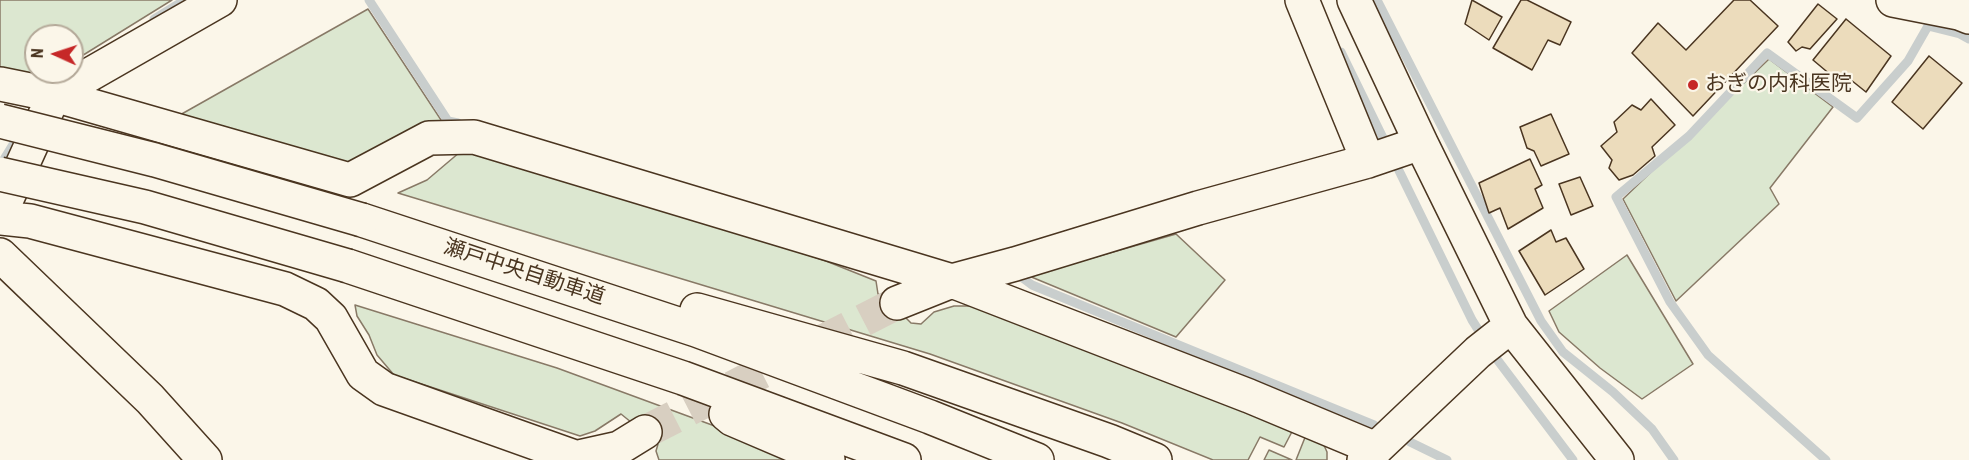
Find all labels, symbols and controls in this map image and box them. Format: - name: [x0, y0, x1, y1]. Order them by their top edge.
- north arrow: [24, 24, 84, 84]
- text: N: [28, 48, 47, 59]
- place label: おぎの内科医院: [1705, 72, 1852, 98]
- marker: おぎの内科医院: [1686, 78, 1700, 92]
- street label: 瀬戸中央自動車道: [440, 235, 608, 311]

